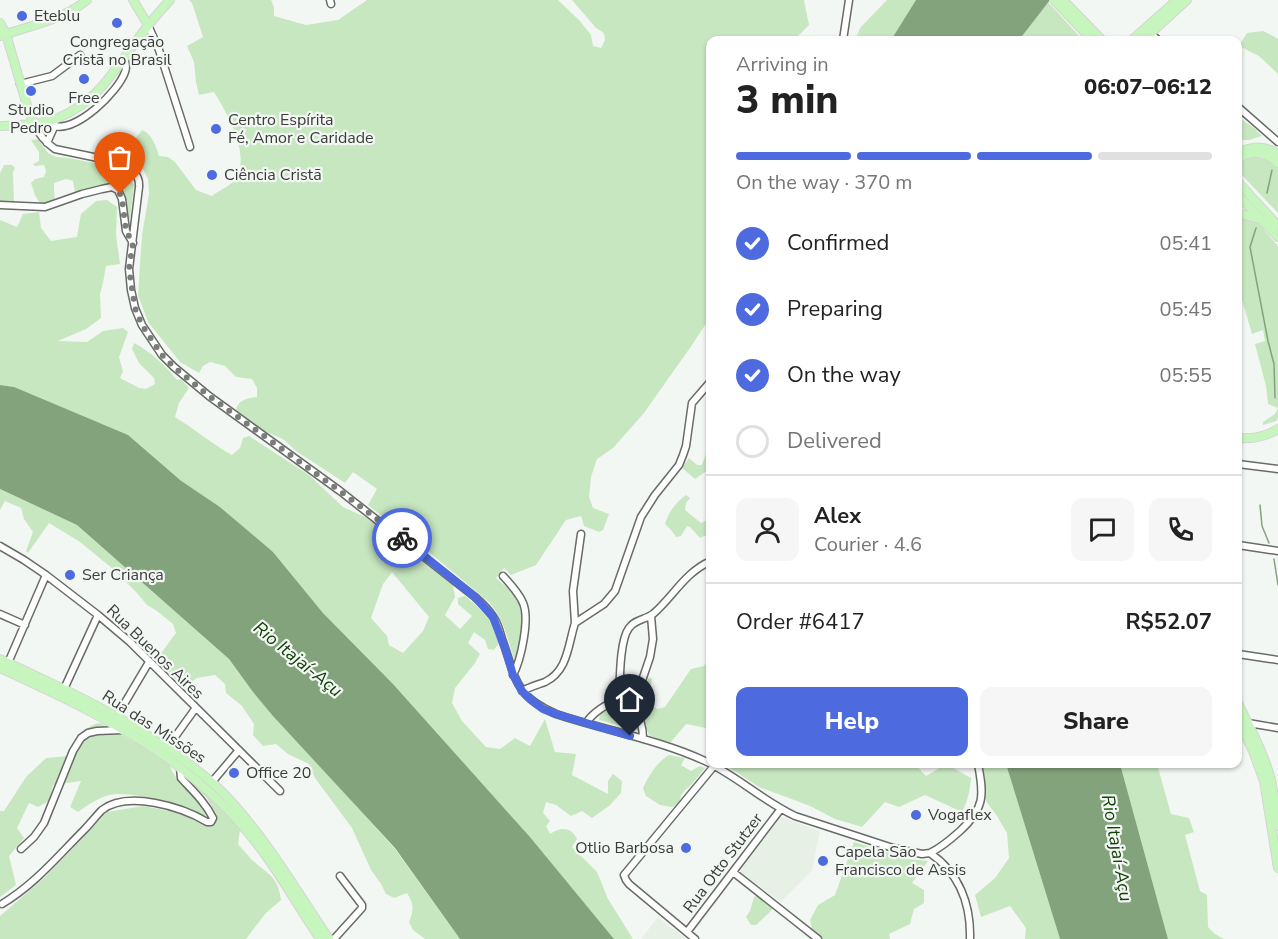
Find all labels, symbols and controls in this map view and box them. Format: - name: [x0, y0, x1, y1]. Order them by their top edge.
- place label: Eteblu: [34, 5, 80, 27]
- marker: Eteblu: [15, 9, 29, 23]
- marker: Congregação Cristã no Brasil: [110, 16, 124, 30]
- place label: Congregação Cristã no Brasil: [62, 31, 172, 71]
- text: Arriving in: [736, 51, 829, 78]
- marker: Free: [77, 72, 91, 86]
- text: 06:07–06:12: [1084, 72, 1212, 102]
- text: 3 min: [736, 74, 839, 127]
- marker: Studio Pedro: [24, 84, 38, 98]
- place label: Free: [68, 87, 100, 109]
- place label: Studio Pedro: [8, 99, 54, 139]
- place label: Centro Espírita Fé, Amor e Caridade: [228, 109, 374, 149]
- marker: Centro Espírita Fé, Amor e Caridade: [209, 122, 223, 136]
- pin: [94, 132, 145, 194]
- icon: bag: [103, 141, 136, 174]
- place label: Ciência Cristã: [224, 164, 322, 186]
- marker: Ciência Cristã: [205, 168, 219, 182]
- text: On the way · 370 m: [736, 169, 912, 196]
- icon: check: [736, 227, 769, 260]
- text: Confirmed: [787, 228, 889, 258]
- text: 05:41: [1159, 230, 1212, 257]
- icon: check: [736, 293, 769, 326]
- text: Preparing: [787, 294, 883, 324]
- text: 05:45: [1159, 296, 1212, 323]
- icon: check: [736, 359, 769, 392]
- text: On the way: [787, 360, 901, 390]
- text: 05:55: [1159, 362, 1212, 389]
- text: Delivered: [787, 426, 882, 456]
- button: person: [736, 498, 799, 561]
- button: chat: [1071, 498, 1134, 561]
- button: phone: [1149, 498, 1212, 561]
- text: Alex: [814, 501, 861, 531]
- courier: [372, 508, 432, 568]
- icon: bike: [386, 522, 419, 555]
- text: Courier · 4.6: [814, 531, 922, 558]
- place label: Ser Criança: [82, 564, 164, 586]
- marker: Ser Criança: [63, 568, 77, 582]
- street label: Rua Buenos Aires: [101, 600, 209, 704]
- text: Order #6417: [736, 607, 865, 637]
- text: R$52.07: [1125, 607, 1212, 637]
- water label: Rio Itajaí-Açu: [248, 616, 348, 702]
- pin: [604, 674, 655, 736]
- icon: home: [613, 683, 646, 716]
- street label: Rua das Missões: [98, 685, 210, 769]
- button: Help: [736, 687, 968, 756]
- button: Share: [980, 687, 1212, 756]
- place label: Office 20: [246, 762, 311, 784]
- marker: Office 20: [227, 766, 241, 780]
- water label: Rio Itajaí-Açu: [1096, 793, 1138, 903]
- place label: Vogaflex: [927, 804, 992, 826]
- street label: Rua Otto Stutzer: [678, 808, 768, 918]
- marker: Vogaflex: [909, 808, 923, 822]
- place label: Otlio Barbosa: [575, 837, 674, 859]
- marker: Otlio Barbosa: [679, 841, 693, 855]
- place label: Capela São Francisco de Assis: [835, 841, 966, 881]
- marker: Capela São Francisco de Assis: [816, 854, 830, 868]

